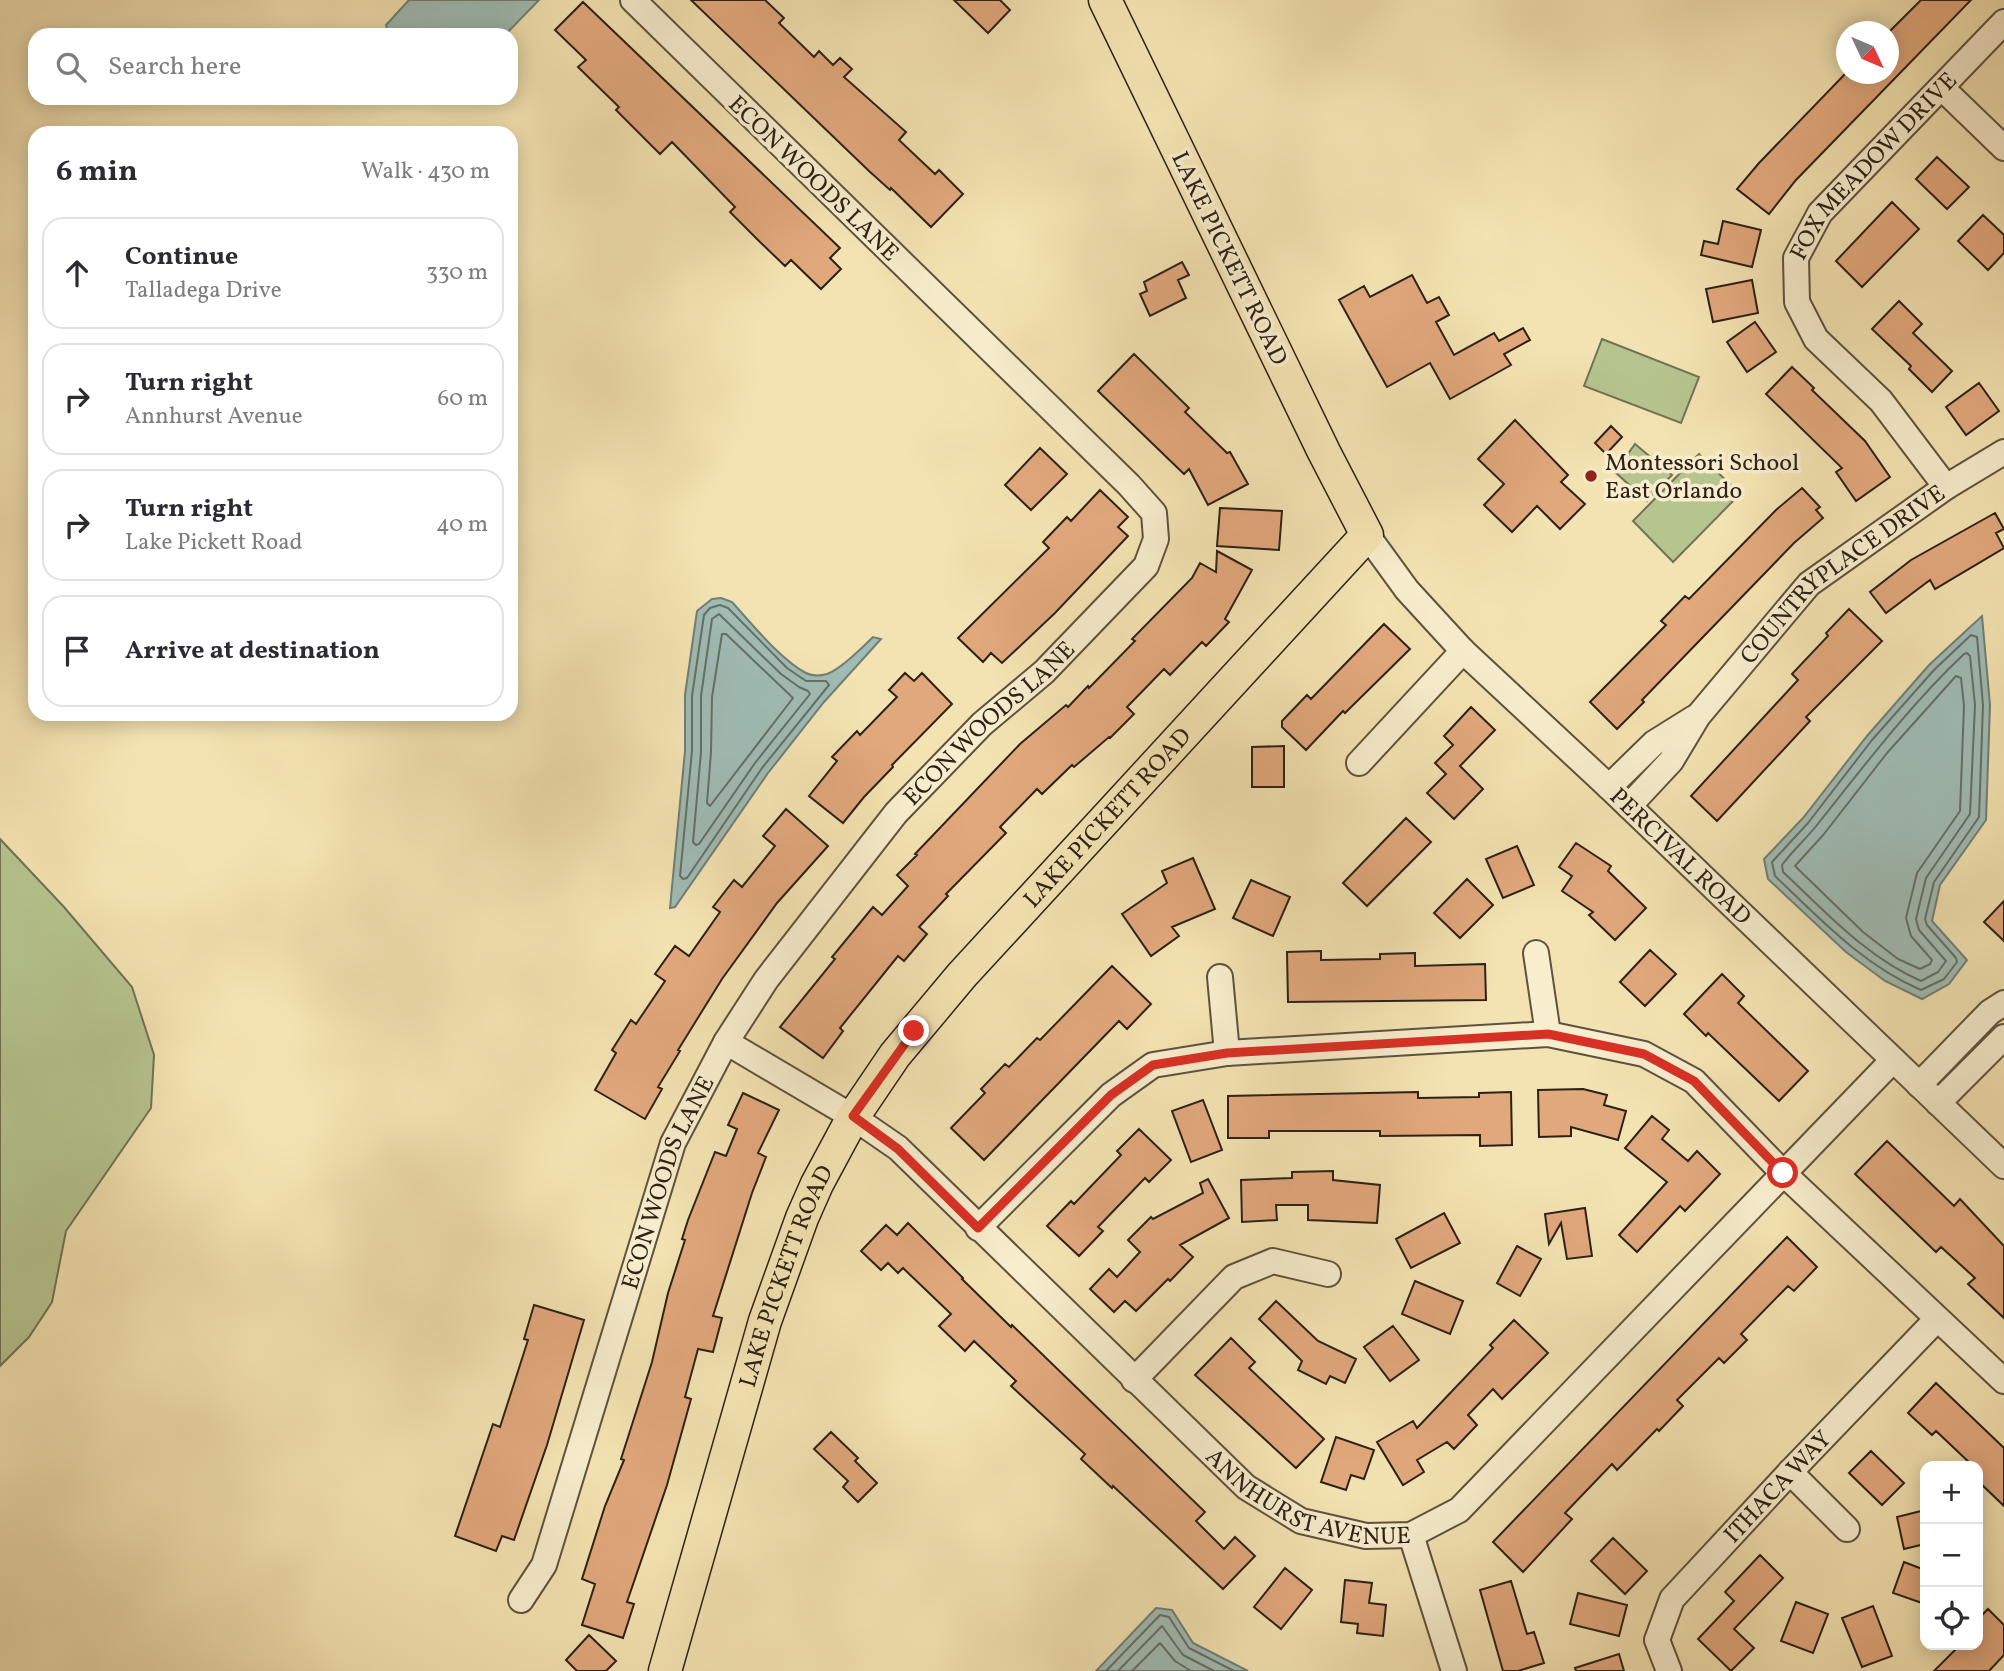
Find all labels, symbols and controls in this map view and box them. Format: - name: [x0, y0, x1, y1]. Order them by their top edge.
- north arrow: [1836, 21, 1899, 84]
- search box: [28, 28, 518, 105]
- icon: search: [52, 48, 90, 86]
- text: Search here: [108, 49, 241, 85]
- street label: FOX MEADOW DRIVE: [1783, 65, 1966, 267]
- street label: ECON WOODS LANE: [720, 89, 906, 270]
- street label: LAKE PICKETT ROAD: [1162, 146, 1295, 372]
- text: 6 min: [56, 151, 138, 193]
- text: Walk · 430 m: [361, 156, 490, 188]
- text: Continue: [125, 239, 238, 275]
- icon: ahead: [58, 254, 96, 292]
- text: 330 m: [426, 257, 488, 289]
- text: Talladega Drive: [125, 275, 282, 307]
- text: Turn right: [125, 365, 253, 401]
- icon: right: [58, 380, 96, 418]
- text: 60 m: [438, 383, 488, 415]
- text: Annhurst Avenue: [125, 401, 303, 433]
- place label: Montessori School East Orlando: [1605, 447, 1799, 509]
- marker: Montessori School East Orlando: [1583, 468, 1599, 484]
- street label: COUNTRYPLACE DRIVE: [1733, 478, 1953, 673]
- text: Turn right: [125, 491, 253, 527]
- icon: right: [58, 506, 96, 544]
- text: 40 m: [436, 509, 488, 541]
- text: Lake Pickett Road: [125, 527, 303, 559]
- icon: arrive: [58, 632, 96, 670]
- text: Arrive at destination: [125, 633, 380, 669]
- street label: ECON WOODS LANE: [897, 634, 1084, 814]
- street label: LAKE PICKETT ROAD: [1017, 721, 1200, 917]
- street label: PERCIVAL ROAD: [1601, 781, 1758, 934]
- route end: [898, 1015, 929, 1046]
- street label: ECON WOODS LANE: [614, 1071, 724, 1294]
- route start: [1767, 1157, 1798, 1188]
- street label: LAKE PICKETT ROAD: [732, 1160, 843, 1392]
- street label: ITHACA WAY: [1717, 1424, 1840, 1552]
- street label: ANNHURST AVENUE: [1197, 1441, 1411, 1555]
- map controls: [1920, 1461, 1983, 1650]
- button: +: [1920, 1461, 1983, 1524]
- button: −: [1920, 1524, 1983, 1587]
- button: locate: [1920, 1587, 1983, 1650]

